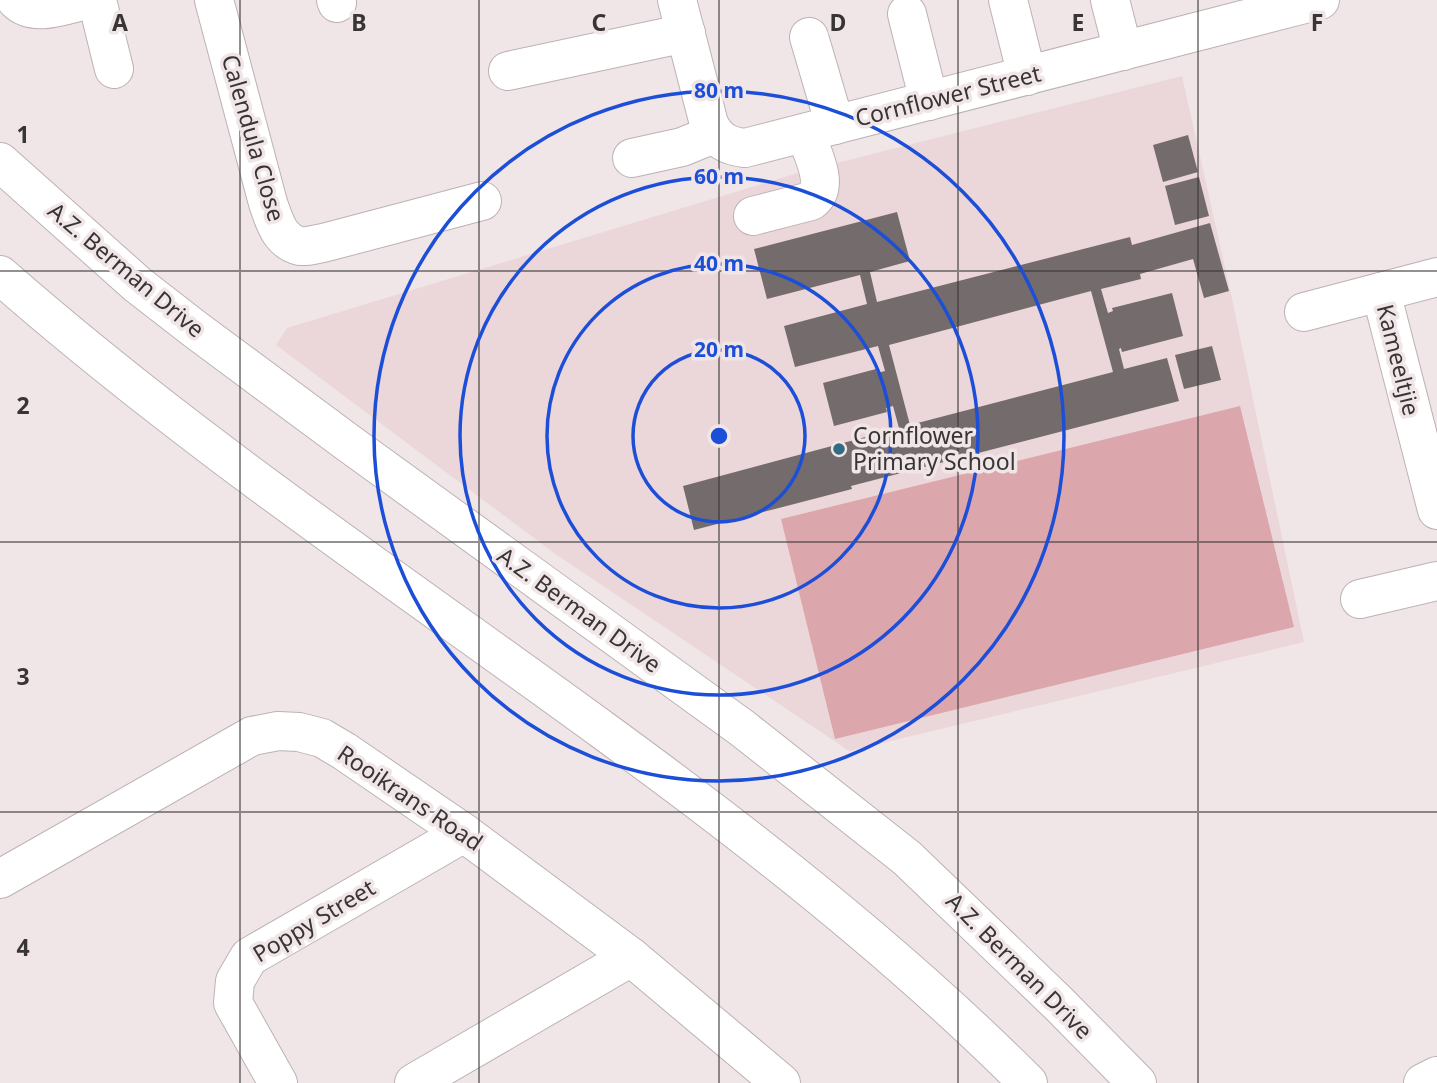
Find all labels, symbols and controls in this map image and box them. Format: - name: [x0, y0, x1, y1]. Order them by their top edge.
- text: A: [112, 6, 128, 38]
- text: B: [351, 6, 367, 38]
- text: C: [592, 6, 607, 38]
- text: D: [830, 6, 846, 38]
- text: E: [1072, 6, 1084, 38]
- text: F: [1311, 6, 1323, 38]
- street label: Calendula Close: [215, 51, 293, 225]
- street label: Cornflower Street: [852, 56, 1044, 134]
- text: 80 m: [694, 76, 744, 104]
- text: 1: [16, 118, 30, 150]
- text: 60 m: [694, 162, 744, 190]
- street label: A.Z. Berman Drive: [42, 194, 212, 344]
- text: 40 m: [694, 249, 744, 277]
- street label: Kameeltjie: [1370, 301, 1428, 419]
- text: 20 m: [694, 335, 744, 363]
- text: 2: [16, 389, 30, 421]
- place label: Cornflower Primary School: [853, 419, 1016, 477]
- centre of rings: [707, 424, 731, 448]
- marker: Cornflower Primary School: [831, 441, 847, 457]
- street label: A.Z. Berman Drive: [491, 539, 668, 679]
- text: 3: [16, 660, 30, 692]
- street label: Rooikrans Road: [332, 737, 489, 858]
- street label: Poppy Street: [246, 871, 381, 969]
- street label: A.Z. Berman Drive: [939, 885, 1100, 1046]
- text: 4: [16, 931, 30, 963]

